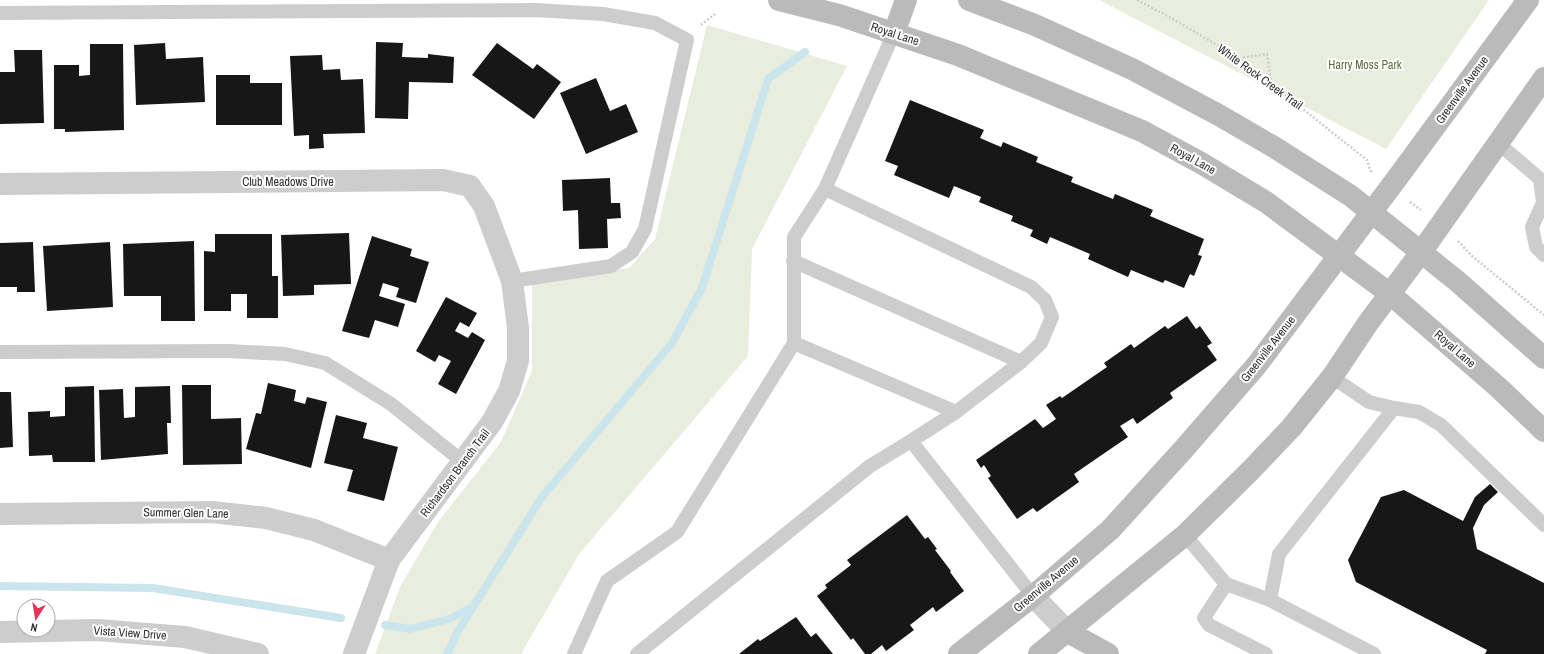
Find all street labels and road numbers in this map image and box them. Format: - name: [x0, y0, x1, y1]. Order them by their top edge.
- street label: Royal Lane: [869, 19, 921, 49]
- street label: White Rock Creek Trail: [1214, 41, 1306, 113]
- street label: Greenville Avenue: [1432, 53, 1492, 127]
- street label: Royal Lane: [1167, 140, 1219, 178]
- street label: Club Meadows Drive: [242, 174, 334, 190]
- street label: Greenville Avenue: [1237, 312, 1299, 386]
- street label: Royal Lane: [1431, 327, 1479, 371]
- street label: Richardson Branch Trail: [417, 426, 493, 520]
- street label: Summer Glen Lane: [143, 504, 229, 522]
- street label: Greenville Avenue: [1010, 552, 1082, 616]
- street label: Vista View Drive: [93, 622, 167, 644]

